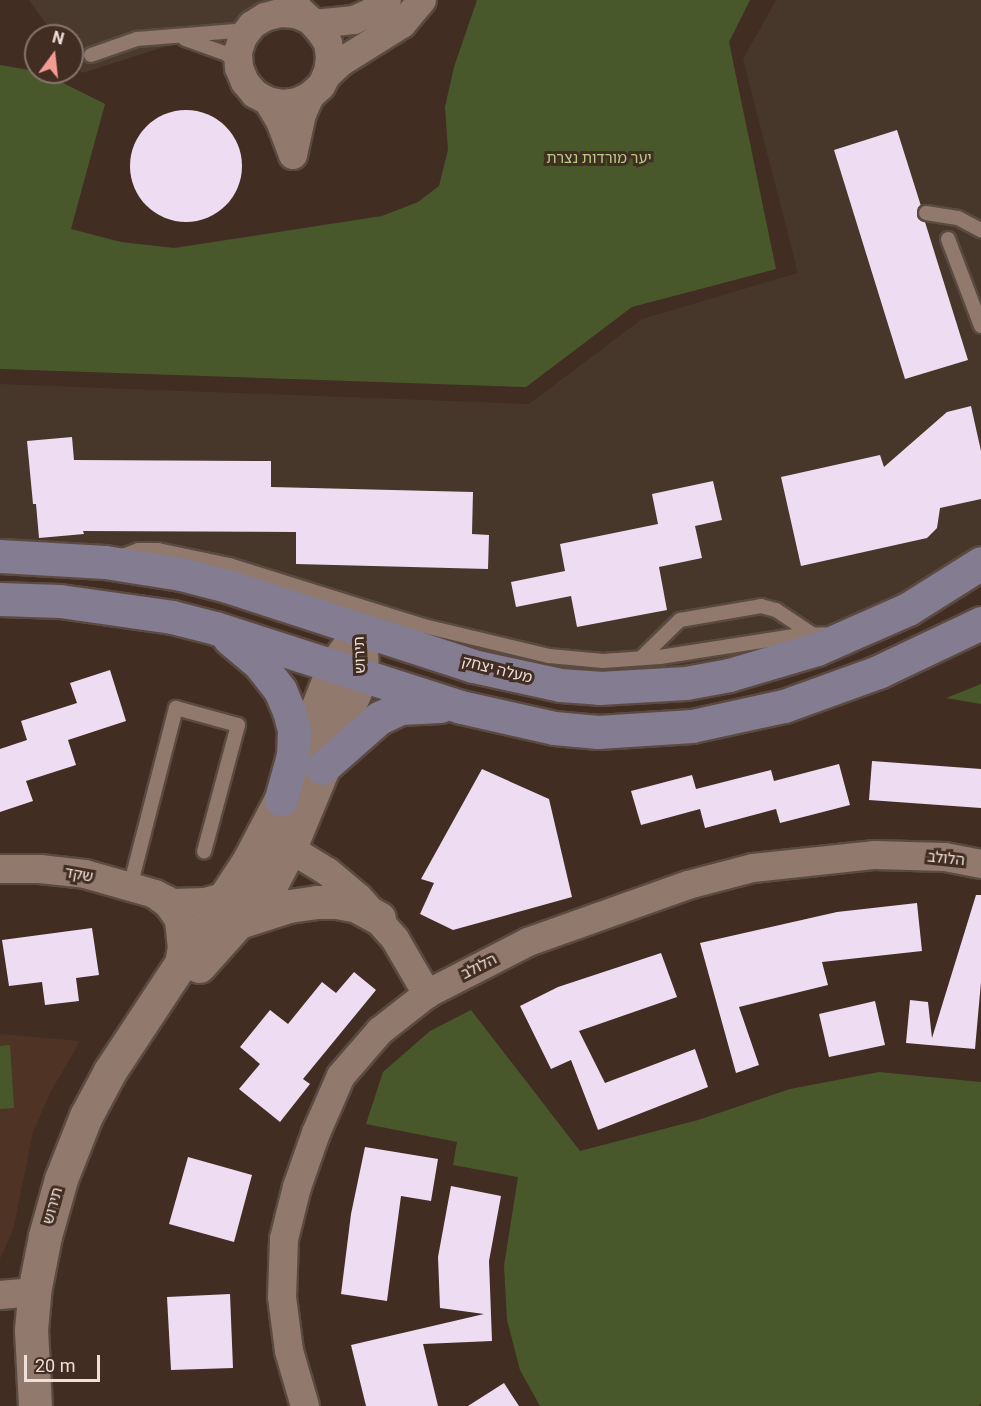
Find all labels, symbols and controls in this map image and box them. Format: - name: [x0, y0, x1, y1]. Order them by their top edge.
- north arrow: [24, 24, 84, 84]
- text: N: [50, 27, 66, 49]
- park label: יער מורדות נצרת: [546, 150, 652, 168]
- street label: תירוש: [350, 636, 370, 674]
- street label: מעלה יצחק: [460, 653, 534, 687]
- street label: הלולב: [926, 848, 966, 870]
- street label: שקד: [63, 864, 95, 886]
- street label: הלולב: [458, 950, 500, 984]
- street label: תירוש: [39, 1185, 67, 1227]
- scale bar: [27, 1343, 104, 1381]
- text: 20 m: [35, 1355, 75, 1376]

